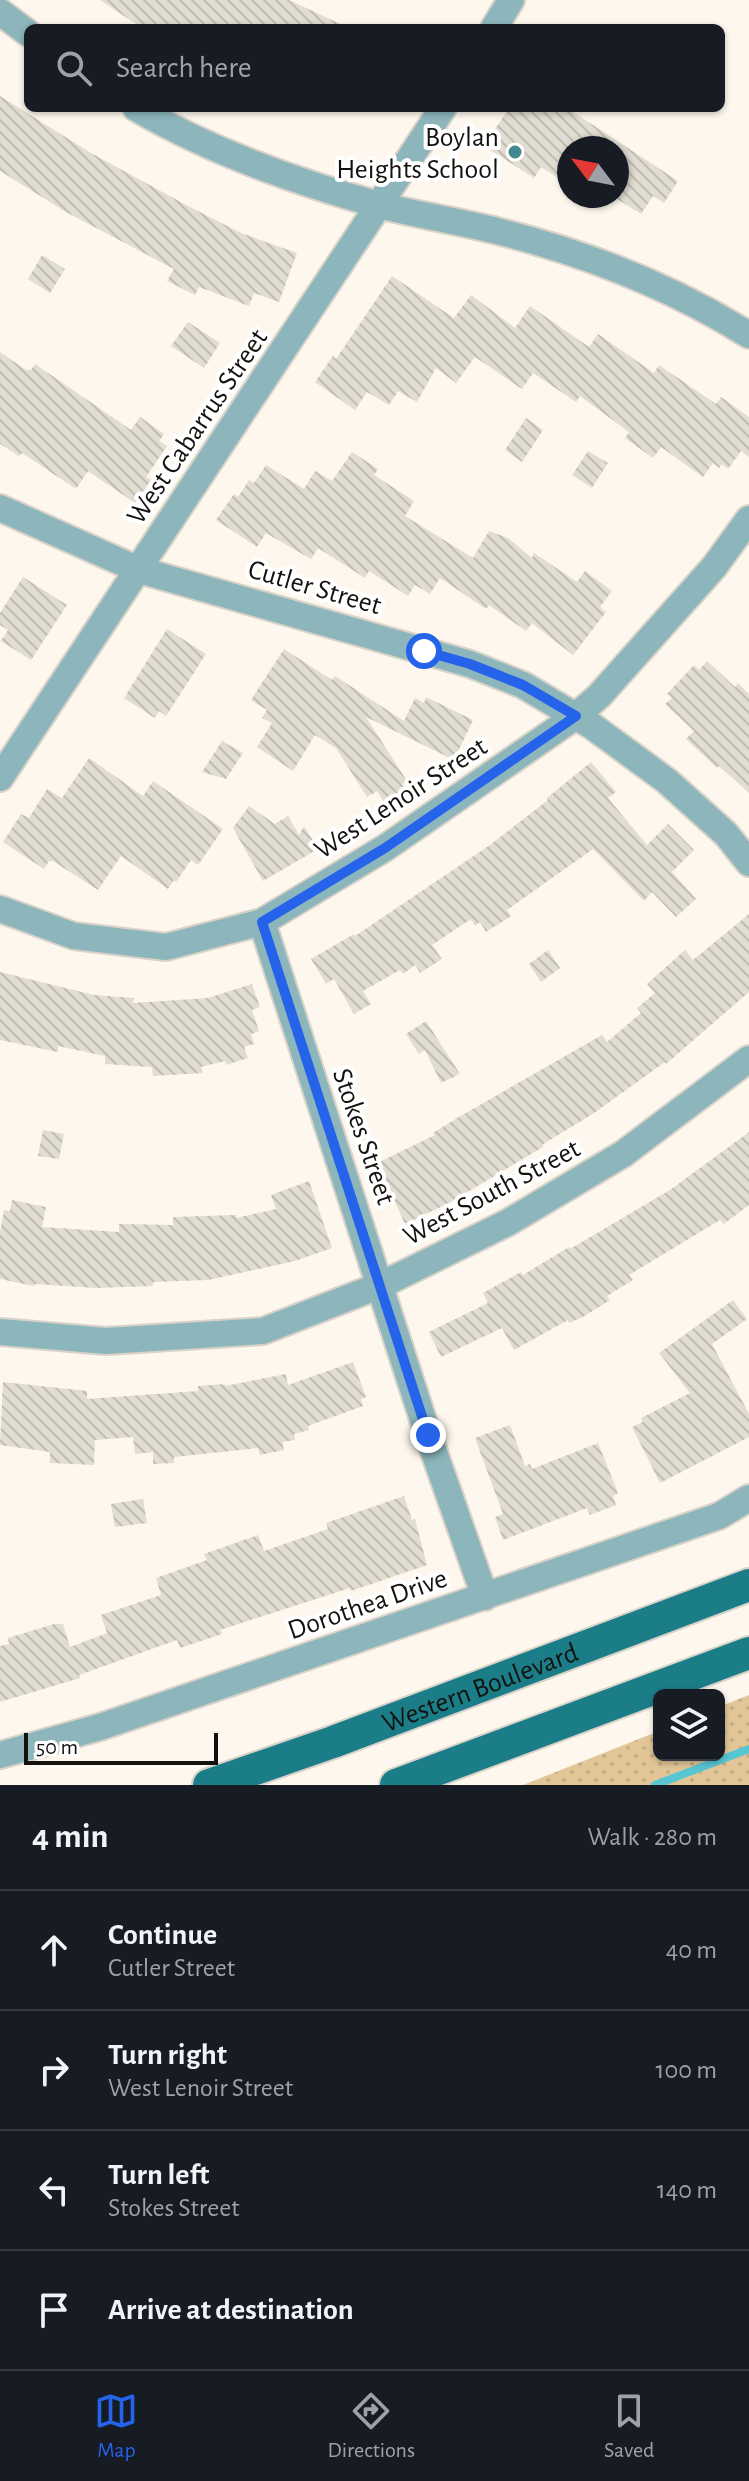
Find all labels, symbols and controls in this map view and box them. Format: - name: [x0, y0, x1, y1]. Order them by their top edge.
- search box: [24, 24, 725, 112]
- icon: search: [52, 46, 96, 90]
- text: Search here: [116, 53, 252, 83]
- place label: Boylan Heights School: [336, 124, 499, 184]
- north arrow: [557, 136, 629, 208]
- marker: Boylan Heights School: [506, 143, 524, 161]
- street label: West Cabarrus Street: [122, 325, 273, 530]
- street label: Cutler Street: [245, 556, 384, 620]
- route start: [406, 633, 442, 669]
- street label: West Lenoir Street: [310, 733, 492, 865]
- street label: Stokes Street: [327, 1065, 399, 1208]
- street label: West South Street: [399, 1135, 585, 1251]
- route end: [410, 1417, 446, 1453]
- street label: Dorothea Drive: [284, 1565, 451, 1645]
- street label: Western Boulevard: [379, 1639, 582, 1738]
- map controls: [653, 1689, 725, 1761]
- button: layers: [653, 1689, 725, 1761]
- scale bar: [24, 1729, 218, 1765]
- text: 50 m: [36, 1736, 78, 1758]
- text: 4 min: [32, 1820, 109, 1854]
- text: Walk · 280 m: [587, 1824, 717, 1850]
- text: Continue: [108, 1920, 217, 1950]
- icon: ahead: [32, 1928, 76, 1972]
- text: 40 m: [666, 1937, 717, 1963]
- text: Cutler Street: [108, 1955, 235, 1981]
- text: Turn right: [108, 2040, 227, 2070]
- icon: right: [32, 2048, 76, 2092]
- text: 100 m: [656, 2057, 717, 2083]
- text: West Lenoir Street: [108, 2075, 293, 2101]
- text: Turn left: [108, 2160, 209, 2190]
- icon: left: [32, 2168, 76, 2212]
- text: 140 m: [657, 2177, 717, 2203]
- text: Stokes Street: [108, 2195, 240, 2221]
- icon: arrive: [32, 2288, 76, 2332]
- text: Arrive at destination: [108, 2295, 354, 2325]
- tab: Map: [94, 2389, 138, 2463]
- tab: Directions: [327, 2389, 415, 2463]
- tab: Saved: [604, 2389, 654, 2463]

